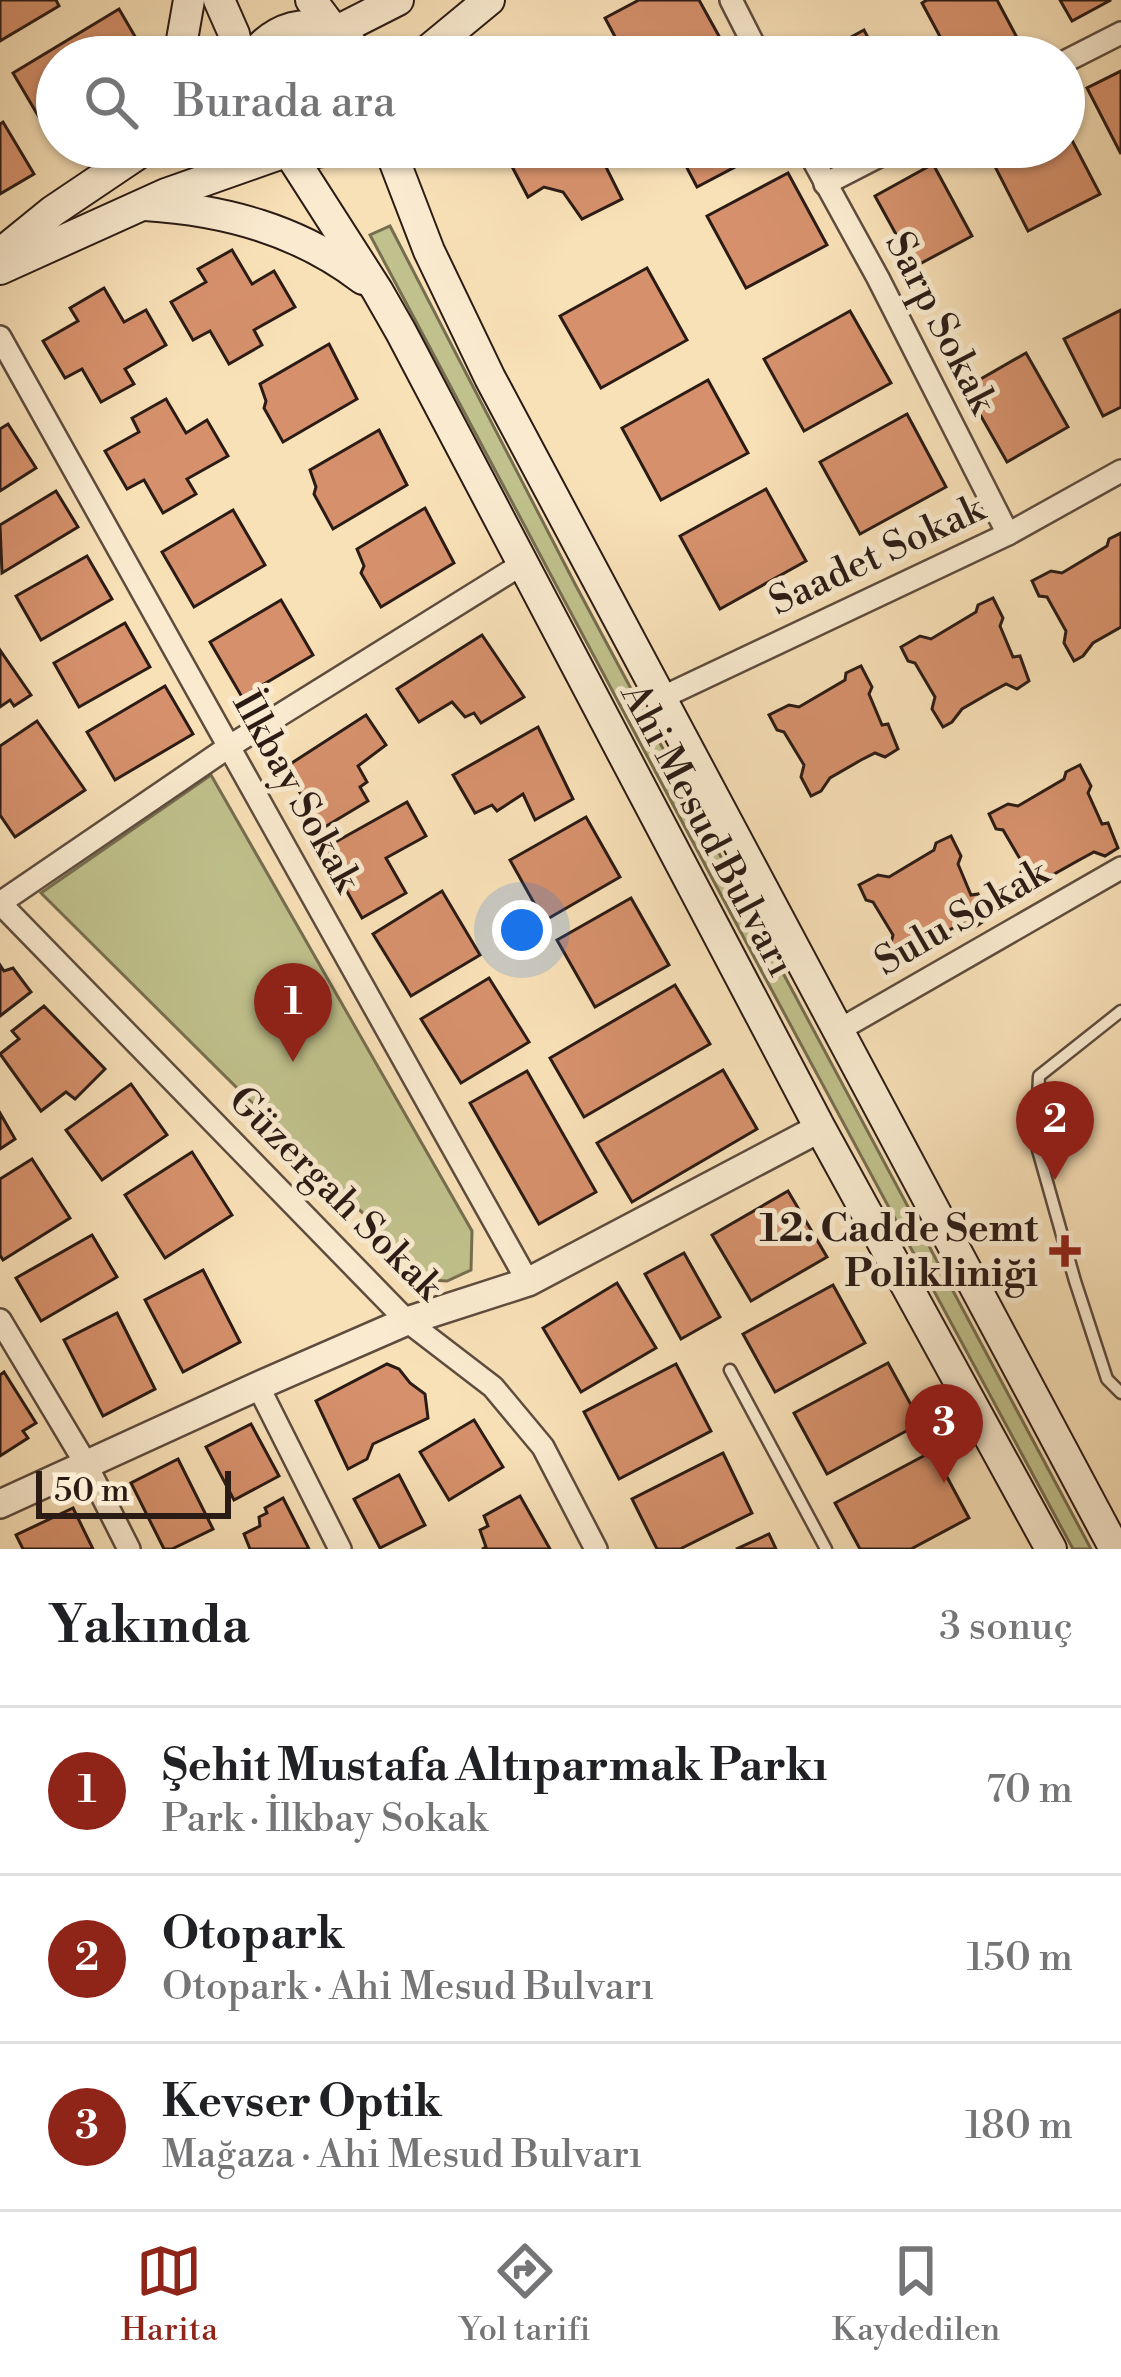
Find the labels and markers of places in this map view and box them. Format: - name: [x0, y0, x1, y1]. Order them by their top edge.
- pin: 1: [254, 963, 332, 1062]
- pin: 2: [1016, 1081, 1094, 1180]
- place label: 12. Cadde Semt Polikliniği: [760, 1205, 1039, 1299]
- marker: 12. Cadde Semt Polikliniği: [1049, 1235, 1081, 1267]
- pin: 3: [905, 1384, 983, 1483]

